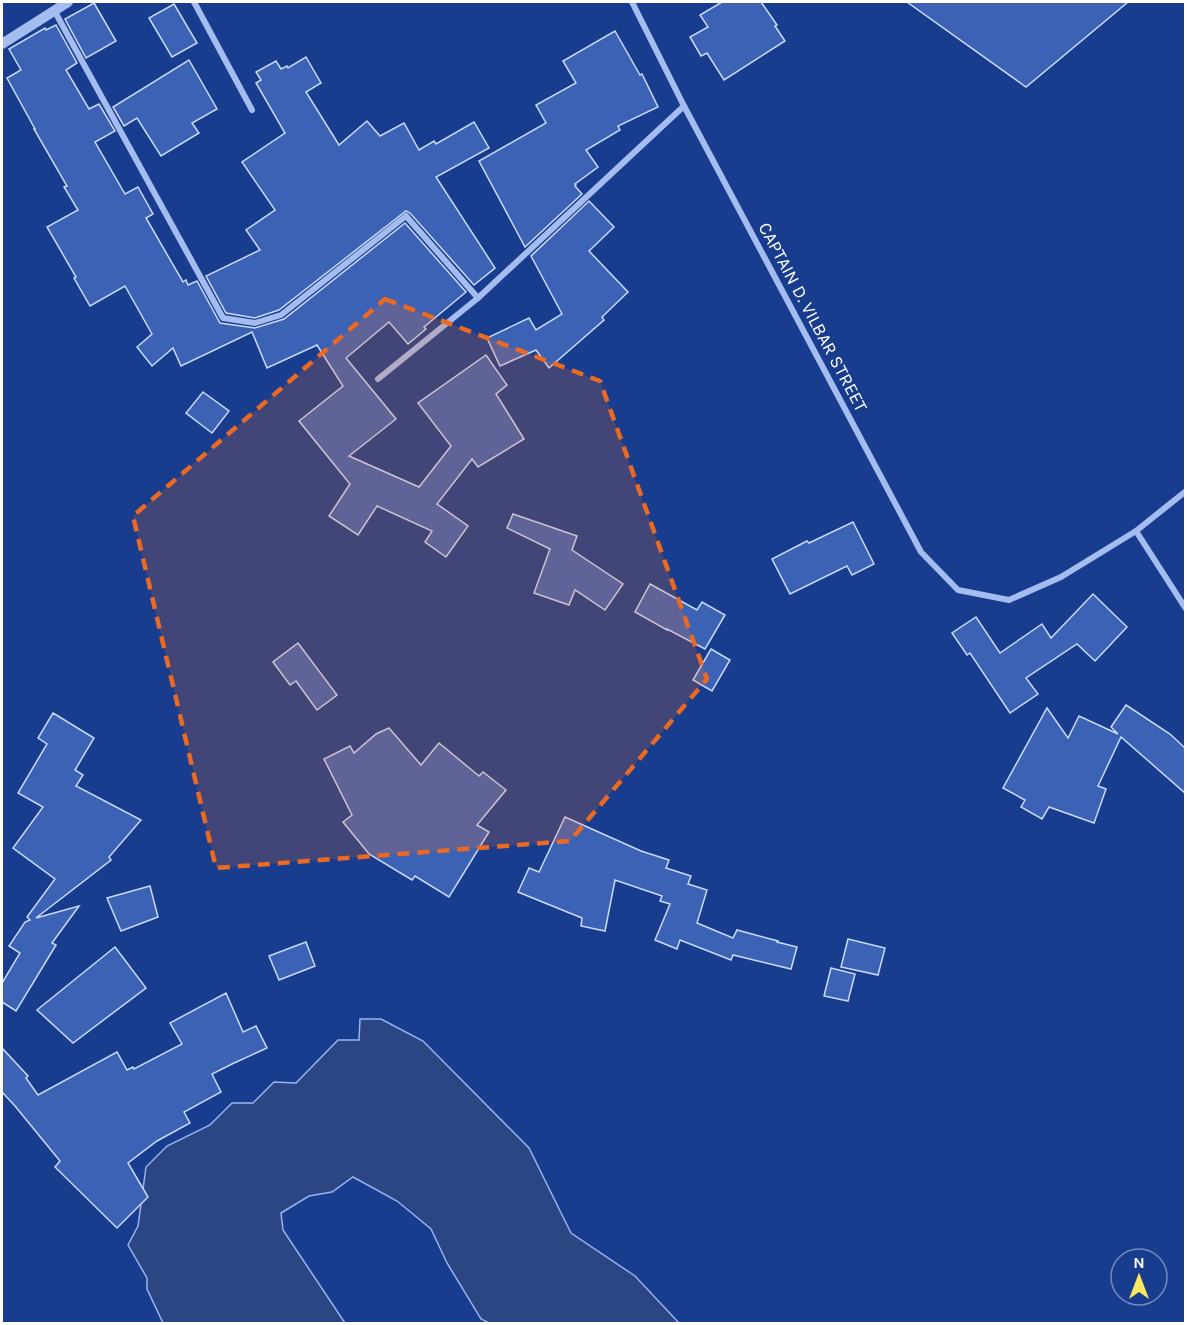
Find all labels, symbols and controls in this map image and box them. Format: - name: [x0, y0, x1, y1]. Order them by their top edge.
- street label: CAPTAIN D. VILBAR STREET: [754, 218, 872, 416]
- north arrow: [1109, 1247, 1169, 1307]
- text: N: [1133, 1253, 1145, 1272]

